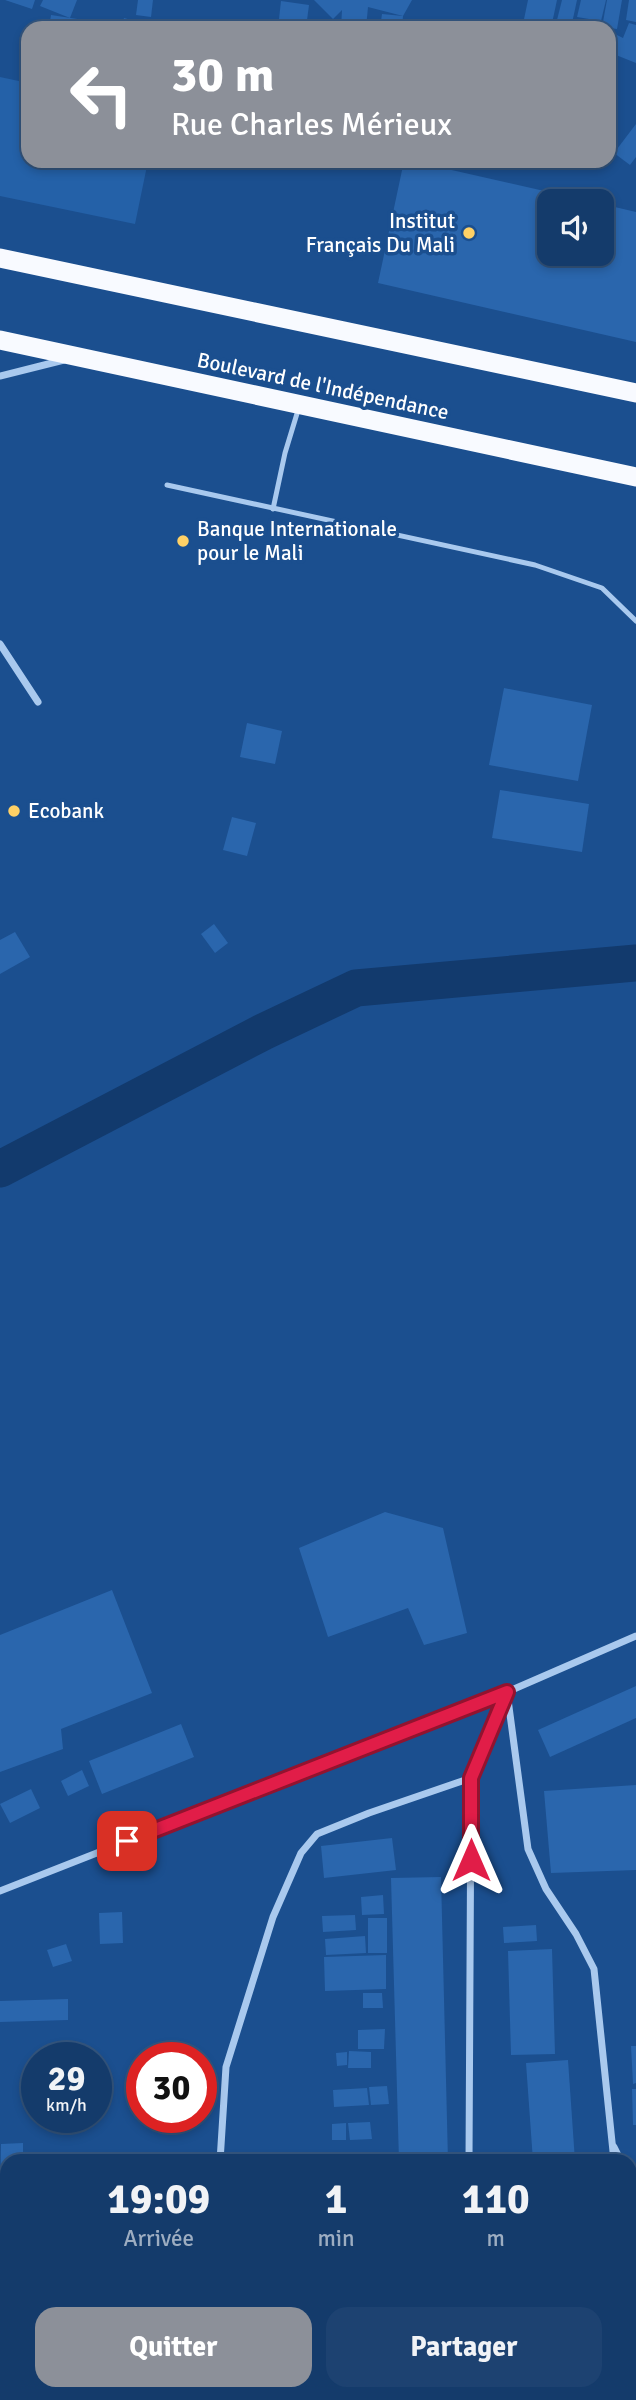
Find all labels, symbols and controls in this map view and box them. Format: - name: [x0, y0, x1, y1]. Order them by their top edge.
- text: 30 m: [171, 45, 274, 105]
- icon: left: [56, 49, 147, 140]
- text: Rue Charles Mérieux: [171, 105, 452, 144]
- map controls: [537, 189, 614, 266]
- button: sound: [537, 189, 614, 266]
- place label: Institut Français Du Mali: [306, 208, 455, 258]
- marker: Institut Français Du Mali: [461, 225, 477, 241]
- street label: Boulevard de l'Indépendance: [195, 347, 451, 425]
- place label: Banque Internationale pour le Mali: [197, 516, 397, 566]
- marker: Banque Internationale pour le Mali: [175, 533, 191, 549]
- place label: Ecobank: [28, 798, 105, 824]
- marker: Ecobank: [6, 803, 22, 819]
- pin: [97, 1811, 157, 1871]
- icon: arrive: [108, 1822, 146, 1860]
- position arrow: [434, 1823, 508, 1897]
- speed limit sign: 30: [126, 2042, 217, 2133]
- text: 29: [48, 2057, 85, 2100]
- text: km/h: [46, 2094, 87, 2116]
- text: 19:09: [107, 2174, 210, 2225]
- text: 1: [325, 2174, 347, 2225]
- text: 110: [462, 2174, 530, 2225]
- text: Arrivée: [123, 2224, 194, 2253]
- text: min: [317, 2224, 355, 2253]
- text: m: [487, 2224, 505, 2253]
- button: Quitter: [35, 2307, 312, 2387]
- button: Partager: [326, 2307, 602, 2387]

